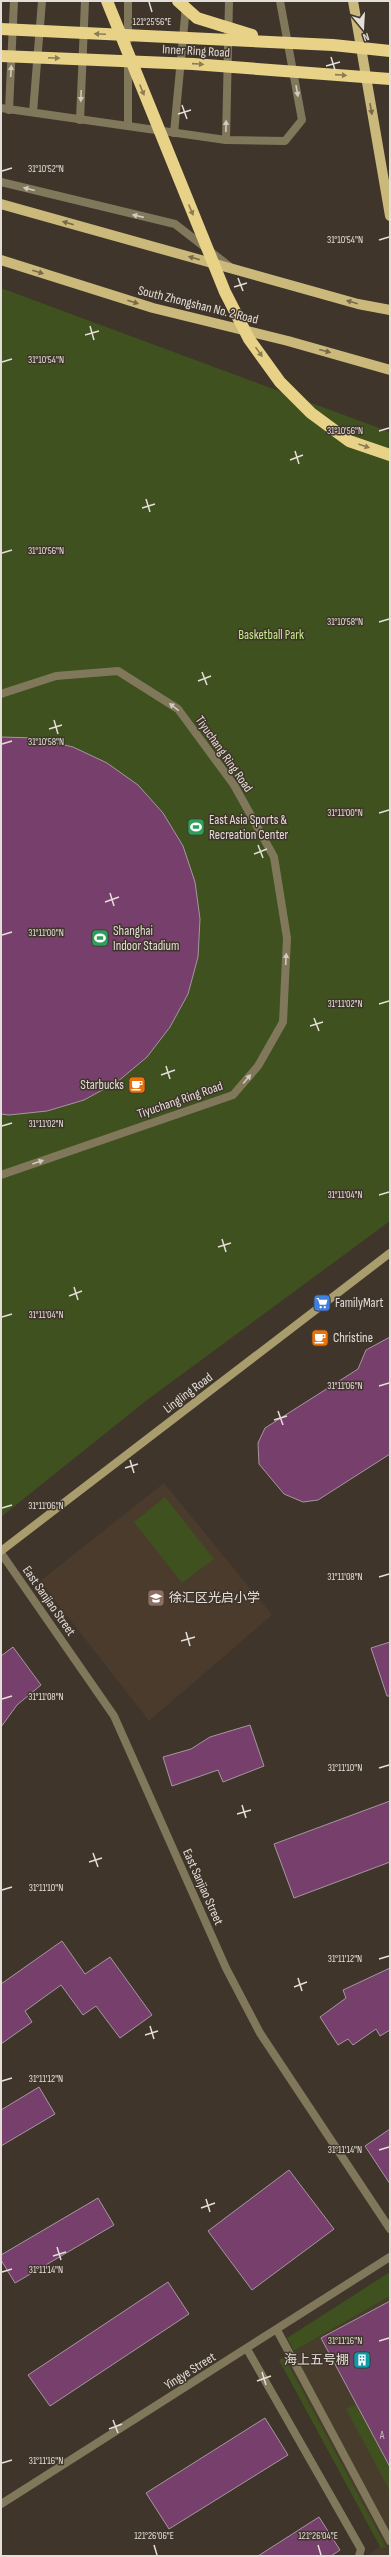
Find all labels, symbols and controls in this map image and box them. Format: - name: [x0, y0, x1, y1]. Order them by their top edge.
- north arrow: [343, 8, 383, 48]
- text: 121°25'56"E: [133, 16, 171, 28]
- text: N: [361, 30, 371, 44]
- one-way arrow: [93, 31, 106, 37]
- street label: Inner Ring Road: [162, 41, 230, 61]
- one-way arrow: [48, 55, 61, 61]
- one-way arrow: [192, 61, 204, 68]
- one-way arrow: [7, 65, 14, 77]
- one-way arrow: [335, 72, 347, 79]
- one-way arrow: [139, 84, 145, 96]
- one-way arrow: [294, 85, 300, 97]
- one-way arrow: [77, 90, 84, 102]
- one-way arrow: [369, 102, 375, 115]
- one-way arrow: [223, 119, 229, 132]
- text: 31°10'52"N: [28, 163, 64, 175]
- one-way arrow: [23, 186, 35, 192]
- one-way arrow: [188, 204, 194, 215]
- one-way arrow: [132, 212, 144, 218]
- one-way arrow: [62, 219, 75, 225]
- text: 31°10'54"N: [327, 234, 363, 246]
- one-way arrow: [187, 254, 200, 260]
- one-way arrow: [33, 269, 45, 275]
- street label: South Zhongshan No. 2 Road: [136, 282, 260, 328]
- one-way arrow: [127, 299, 139, 305]
- one-way arrow: [346, 299, 358, 305]
- one-way arrow: [255, 347, 263, 357]
- one-way arrow: [319, 348, 331, 354]
- text: 31°10'54"N: [28, 354, 64, 366]
- text: 31°10'56"N: [327, 425, 363, 437]
- one-way arrow: [359, 444, 371, 450]
- text: 31°10'56"N: [28, 545, 64, 557]
- text: 31°10'58"N: [327, 616, 363, 628]
- park label: Basketball Park: [238, 627, 304, 643]
- one-way arrow: [169, 703, 180, 711]
- street label: Tiyuchang Ring Road: [192, 713, 256, 795]
- text: 31°10'58"N: [28, 736, 64, 748]
- text: 31°11'00"N: [327, 807, 363, 819]
- place label: East Asia Sports & Recreation Center: [209, 812, 289, 843]
- sports icon: East Asia Sports & Recreation Center: [186, 817, 206, 837]
- place label: Shanghai Indoor Stadium: [113, 923, 179, 954]
- text: 31°11'00"N: [28, 927, 64, 939]
- sports icon: Shanghai Indoor Stadium: [90, 928, 110, 948]
- one-way arrow: [283, 952, 289, 965]
- text: 31°11'02"N: [327, 998, 363, 1010]
- one-way arrow: [242, 1073, 251, 1084]
- cafe icon: Starbucks: [127, 1075, 147, 1095]
- place label: Starbucks: [80, 1077, 124, 1093]
- street label: Tiyuchang Ring Road: [135, 1078, 225, 1122]
- text: 31°11'02"N: [28, 1118, 64, 1130]
- one-way arrow: [32, 1159, 44, 1165]
- text: 31°11'04"N: [327, 1189, 363, 1201]
- supermarket icon: FamilyMart: [312, 1293, 332, 1313]
- place label: FamilyMart: [335, 1295, 384, 1311]
- text: 31°11'04"N: [28, 1309, 64, 1321]
- cafe icon: Christine: [310, 1328, 330, 1348]
- place label: Christine: [333, 1330, 373, 1346]
- street label: Lingling Road: [160, 1369, 216, 1417]
- text: 31°11'06"N: [327, 1380, 363, 1392]
- text: 31°11'06"N: [28, 1500, 64, 1512]
- street label: East Sanjiao Street: [19, 1563, 79, 1639]
- text: 31°11'08"N: [327, 1571, 363, 1583]
- school or university icon: 徐汇区光启小学: [146, 1588, 166, 1608]
- place label: 徐汇区光启小学: [169, 1590, 260, 1606]
- text: 31°11'08"N: [28, 1691, 64, 1703]
- text: 31°11'10"N: [328, 1762, 362, 1774]
- street label: East Sanjiao Street: [179, 1846, 227, 1928]
- text: 31°11'10"N: [29, 1882, 63, 1894]
- text: 31°11'12"N: [328, 1953, 362, 1965]
- text: 31°11'12"N: [29, 2073, 63, 2085]
- text: 31°11'14"N: [328, 2144, 362, 2156]
- text: 31°11'14"N: [29, 2264, 63, 2276]
- text: 31°11'16"N: [328, 2335, 362, 2347]
- street label: Yingye Street: [161, 2349, 219, 2393]
- building icon: 海上五号棚: [352, 2350, 372, 2370]
- place label: 海上五号棚: [284, 2352, 349, 2368]
- house number: A: [379, 2429, 385, 2442]
- text: 31°11'16"N: [29, 2455, 63, 2467]
- text: 121°26'06"E: [134, 2530, 174, 2542]
- text: 121°26'04"E: [298, 2530, 338, 2542]

